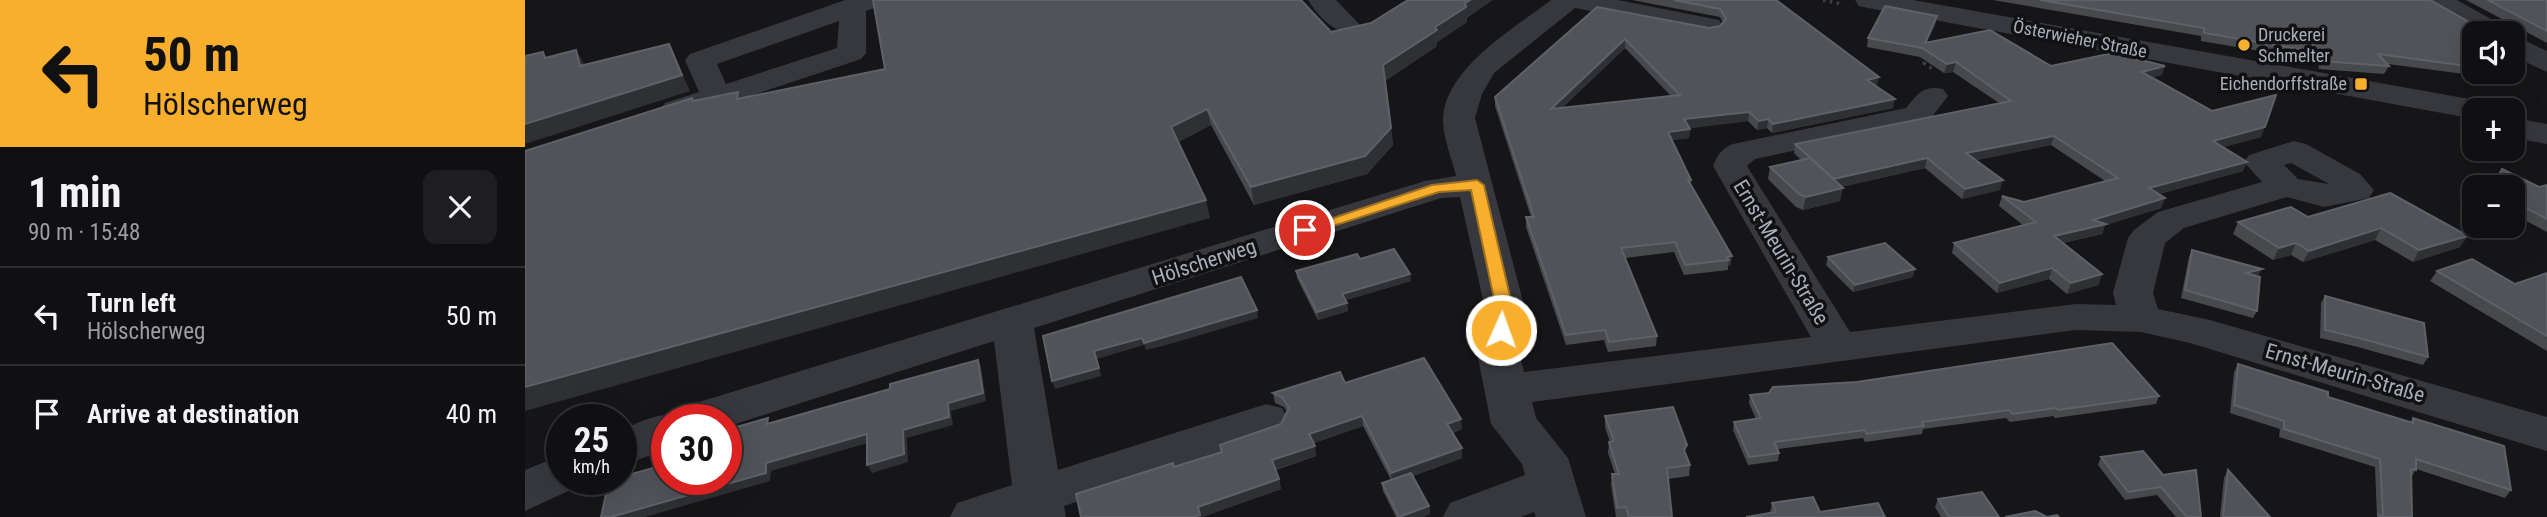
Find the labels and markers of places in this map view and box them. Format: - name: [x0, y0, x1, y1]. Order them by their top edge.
- place label: Druckerei Schmelter: [2258, 24, 2330, 66]
- marker: Druckerei Schmelter: [2236, 37, 2252, 53]
- place label: Eichendorffstraße: [2220, 73, 2347, 94]
- marker: Eichendorffstraße: [2353, 76, 2369, 92]
- pin: [1275, 200, 1335, 260]

